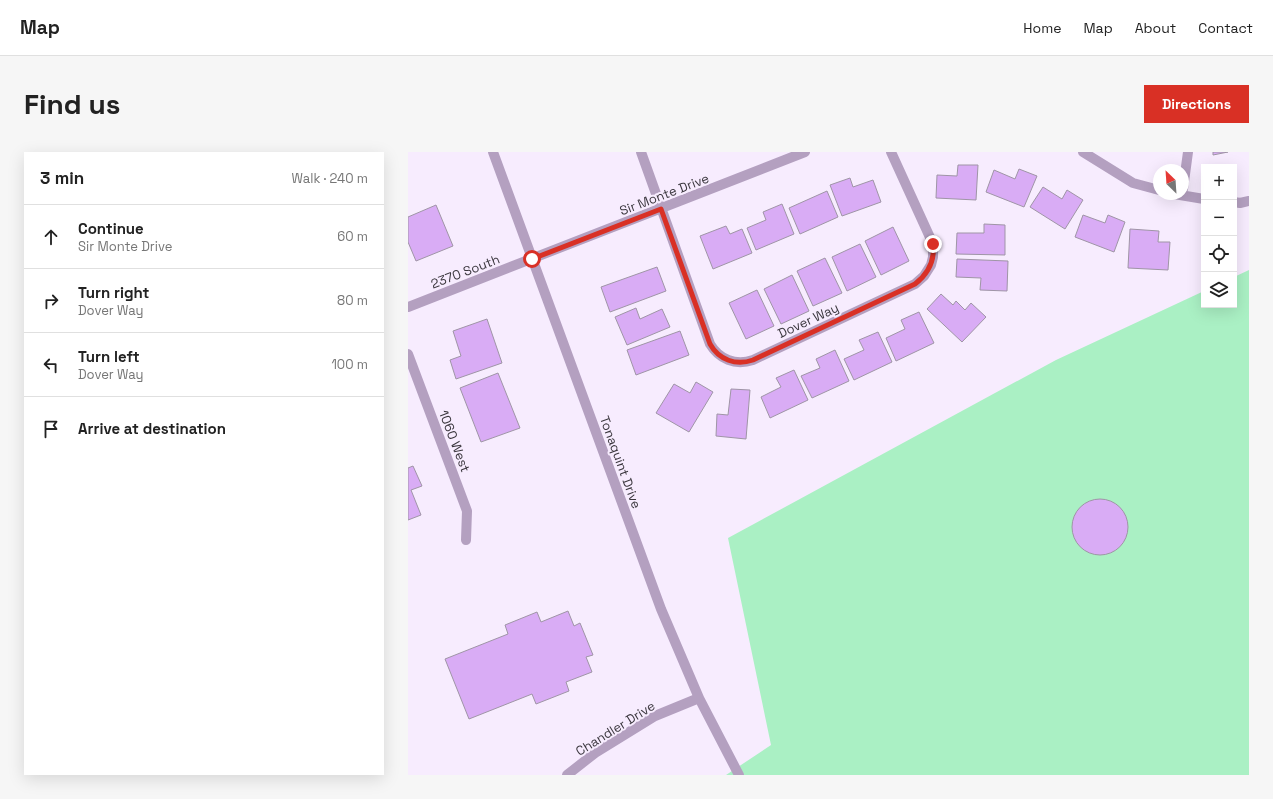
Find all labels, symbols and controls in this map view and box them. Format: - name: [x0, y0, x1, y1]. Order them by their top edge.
- text: Map: [20, 15, 60, 40]
- text: Home: [1023, 19, 1061, 37]
- text: Map: [1083, 19, 1113, 37]
- text: About: [1135, 19, 1176, 37]
- text: Contact: [1198, 19, 1253, 37]
- button: Directions: [1144, 85, 1249, 123]
- text: Find us: [24, 86, 121, 122]
- north arrow: [1153, 164, 1189, 200]
- map controls: [1201, 164, 1237, 308]
- button: +: [1201, 164, 1237, 200]
- text: 3 min: [40, 167, 84, 189]
- text: Walk · 240 m: [292, 170, 368, 187]
- street label: Sir Monte Drive: [617, 170, 711, 219]
- button: −: [1201, 200, 1237, 236]
- text: Continue: [78, 219, 144, 238]
- icon: ahead: [40, 226, 62, 248]
- text: 60 m: [337, 228, 368, 245]
- route end: [924, 235, 942, 253]
- button: locate: [1201, 236, 1237, 272]
- text: Sir Monte Drive: [78, 238, 172, 255]
- route start: [523, 250, 541, 268]
- street label: 2370 South: [428, 251, 502, 292]
- button: layers: [1201, 272, 1237, 308]
- text: Turn right: [78, 283, 149, 302]
- icon: right: [40, 290, 62, 312]
- text: 80 m: [337, 292, 368, 309]
- street label: Dover Way: [775, 299, 841, 342]
- text: Dover Way: [78, 302, 143, 319]
- text: Turn left: [78, 347, 140, 366]
- icon: left: [40, 354, 62, 376]
- text: 100 m: [331, 356, 368, 373]
- text: Dover Way: [78, 366, 143, 383]
- street label: 1060 West: [435, 408, 474, 475]
- street label: Tonaquint Drive: [596, 413, 645, 511]
- icon: arrive: [40, 418, 62, 440]
- text: Arrive at destination: [78, 419, 226, 438]
- street label: Chandler Drive: [572, 697, 658, 760]

